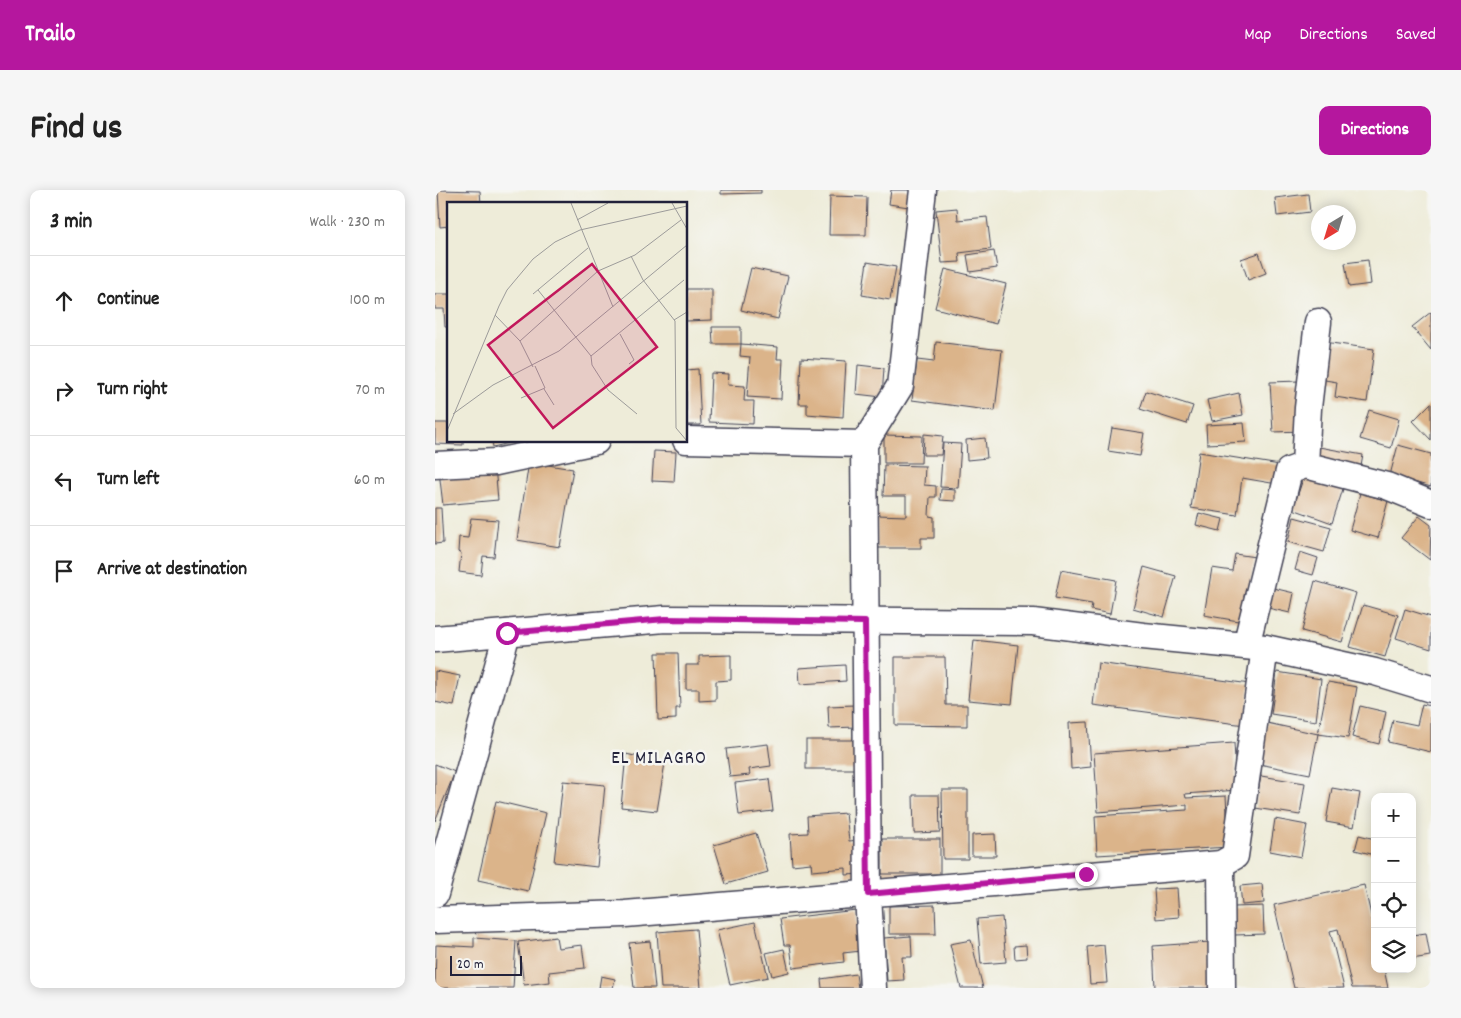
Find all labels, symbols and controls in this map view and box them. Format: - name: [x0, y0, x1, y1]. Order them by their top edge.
- text: Trailo: [25, 18, 76, 52]
- text: Map: [1244, 23, 1271, 48]
- text: Directions: [1299, 23, 1368, 48]
- text: Saved: [1396, 23, 1436, 48]
- text: Find us: [30, 105, 122, 155]
- button: Directions: [1319, 106, 1431, 155]
- inset map: [447, 202, 687, 442]
- north arrow: [1311, 205, 1356, 250]
- text: 3 min: [50, 208, 92, 238]
- text: Walk · 230 m: [309, 211, 385, 234]
- icon: ahead: [50, 287, 78, 315]
- text: Continue: [97, 287, 159, 314]
- text: 100 m: [349, 289, 385, 312]
- icon: right: [50, 377, 78, 405]
- text: Turn right: [97, 377, 168, 404]
- text: 70 m: [355, 379, 385, 402]
- icon: left: [50, 467, 78, 495]
- text: Turn left: [97, 467, 160, 494]
- text: 60 m: [354, 469, 385, 492]
- icon: arrive: [50, 557, 78, 585]
- text: Arrive at destination: [97, 557, 247, 584]
- route start: [496, 622, 519, 645]
- district label: EL MILAGRO: [611, 746, 707, 773]
- map controls: [1371, 793, 1416, 973]
- button: +: [1371, 793, 1416, 838]
- button: −: [1371, 838, 1416, 883]
- route end: [1075, 863, 1098, 886]
- button: locate: [1371, 883, 1416, 928]
- button: layers: [1371, 928, 1416, 973]
- scale bar: [450, 953, 523, 976]
- text: 20 m: [457, 955, 484, 975]

